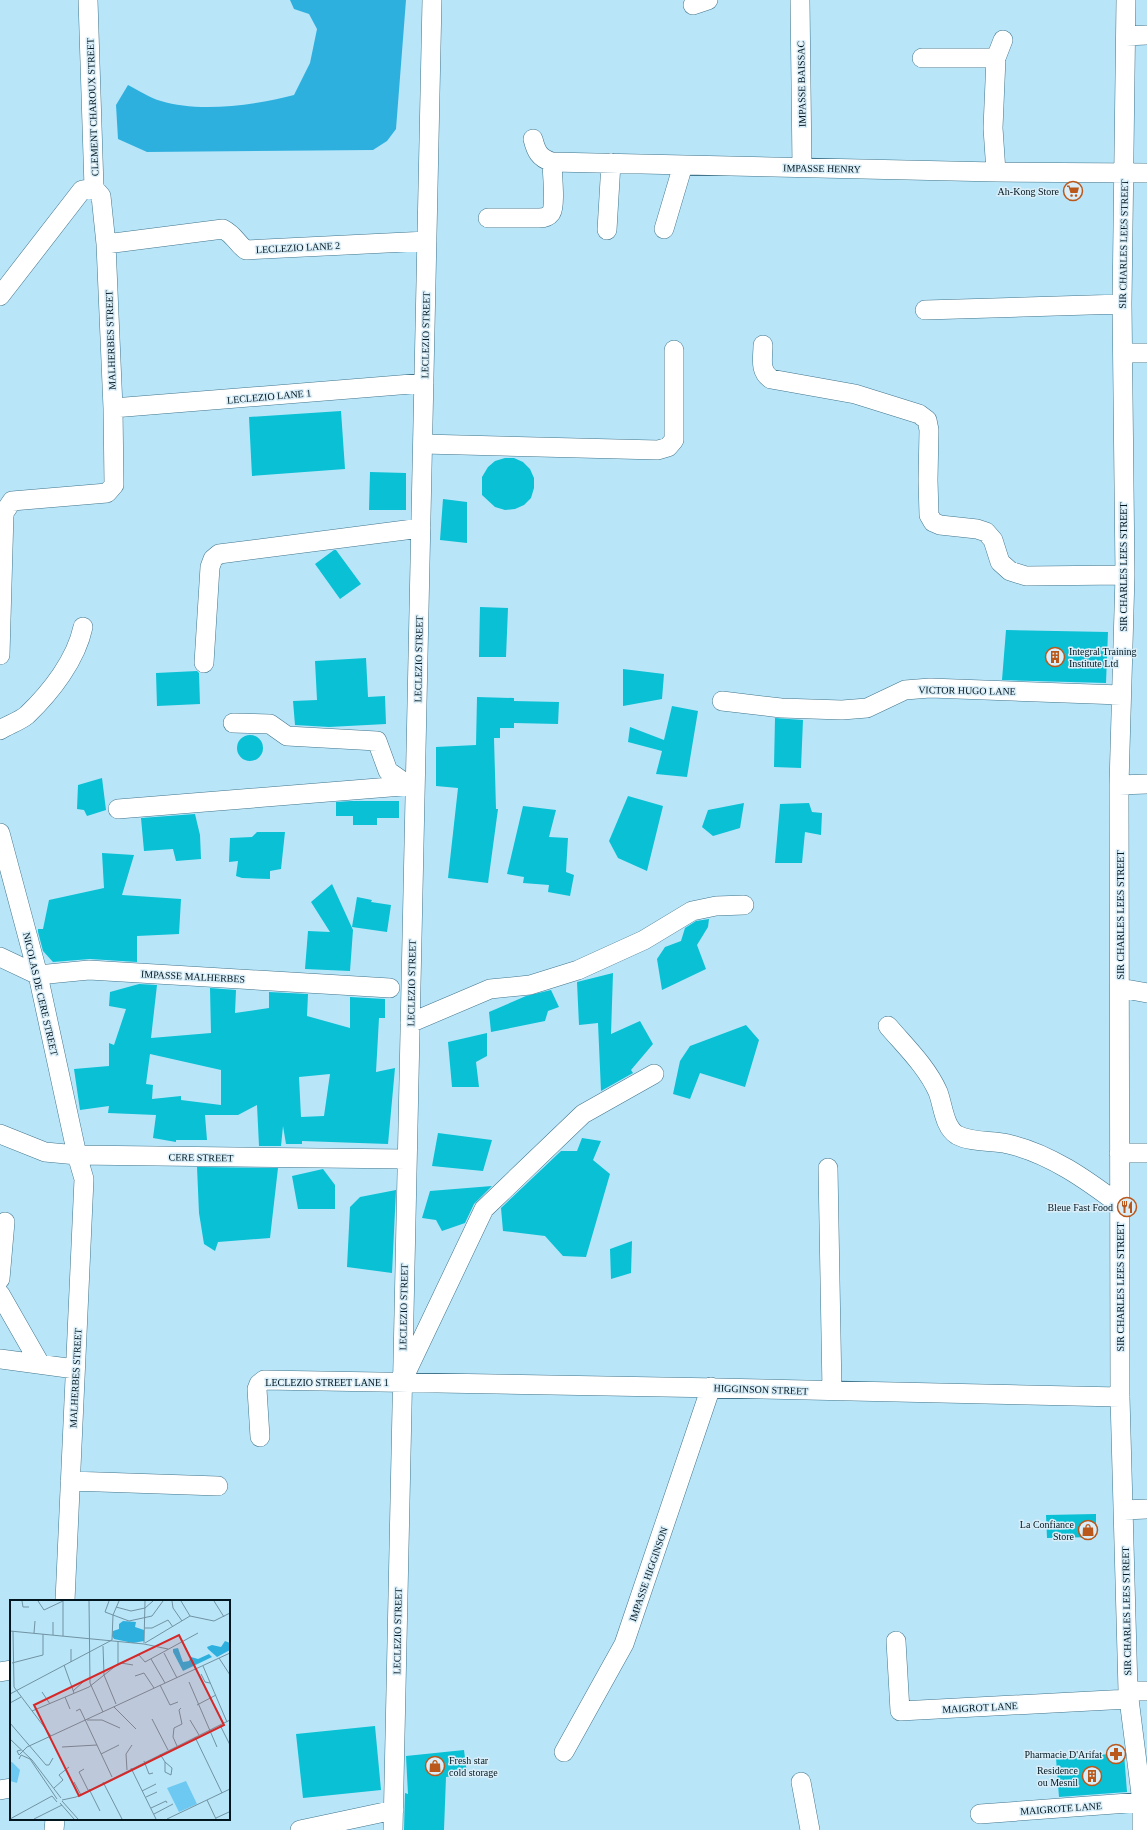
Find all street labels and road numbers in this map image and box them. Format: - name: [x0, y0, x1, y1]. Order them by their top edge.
- street label: CLEMENT CHAROUX STREET: [85, 38, 100, 176]
- street label: IMPASSE BAISSAC: [795, 41, 808, 127]
- street label: IMPASSE HENRY: [783, 162, 861, 175]
- street label: SIR CHARLES LEES STREET: [1117, 179, 1130, 309]
- street label: LECLEZIO LANE 2: [256, 240, 340, 255]
- street label: MALHERBES STREET: [103, 290, 118, 390]
- street label: LECLEZIO STREET: [419, 291, 432, 379]
- street label: LECLEZIO LANE 1: [227, 387, 312, 406]
- street label: SIR CHARLES LEES STREET: [1118, 502, 1129, 632]
- street label: LECLEZIO STREET: [412, 615, 425, 703]
- street label: VICTOR HUGO LANE: [918, 684, 1016, 697]
- street label: SIR CHARLES LEES STREET: [1115, 850, 1126, 980]
- street label: NICOLAS DE CERE STREET: [21, 931, 60, 1057]
- street label: LECLEZIO STREET: [405, 939, 418, 1027]
- street label: IMPASSE MALHERBES: [141, 968, 245, 985]
- street label: CERE STREET: [169, 1151, 233, 1164]
- street label: SIR CHARLES LEES STREET: [1115, 1222, 1126, 1352]
- street label: LECLEZIO STREET: [397, 1263, 410, 1351]
- street label: MALHERBES STREET: [67, 1328, 84, 1428]
- street label: LECLEZIO STREET LANE 1: [265, 1377, 389, 1388]
- street label: HIGGINSON STREET: [713, 1382, 809, 1397]
- street label: IMPASSE HIGGINSON: [627, 1525, 670, 1623]
- street label: SIR CHARLES LEES STREET: [1120, 1546, 1133, 1676]
- street label: LECLEZIO STREET: [391, 1587, 404, 1675]
- street label: MAIGROT LANE: [942, 1700, 1018, 1715]
- street label: MAIGROTE LANE: [1020, 1800, 1102, 1817]

